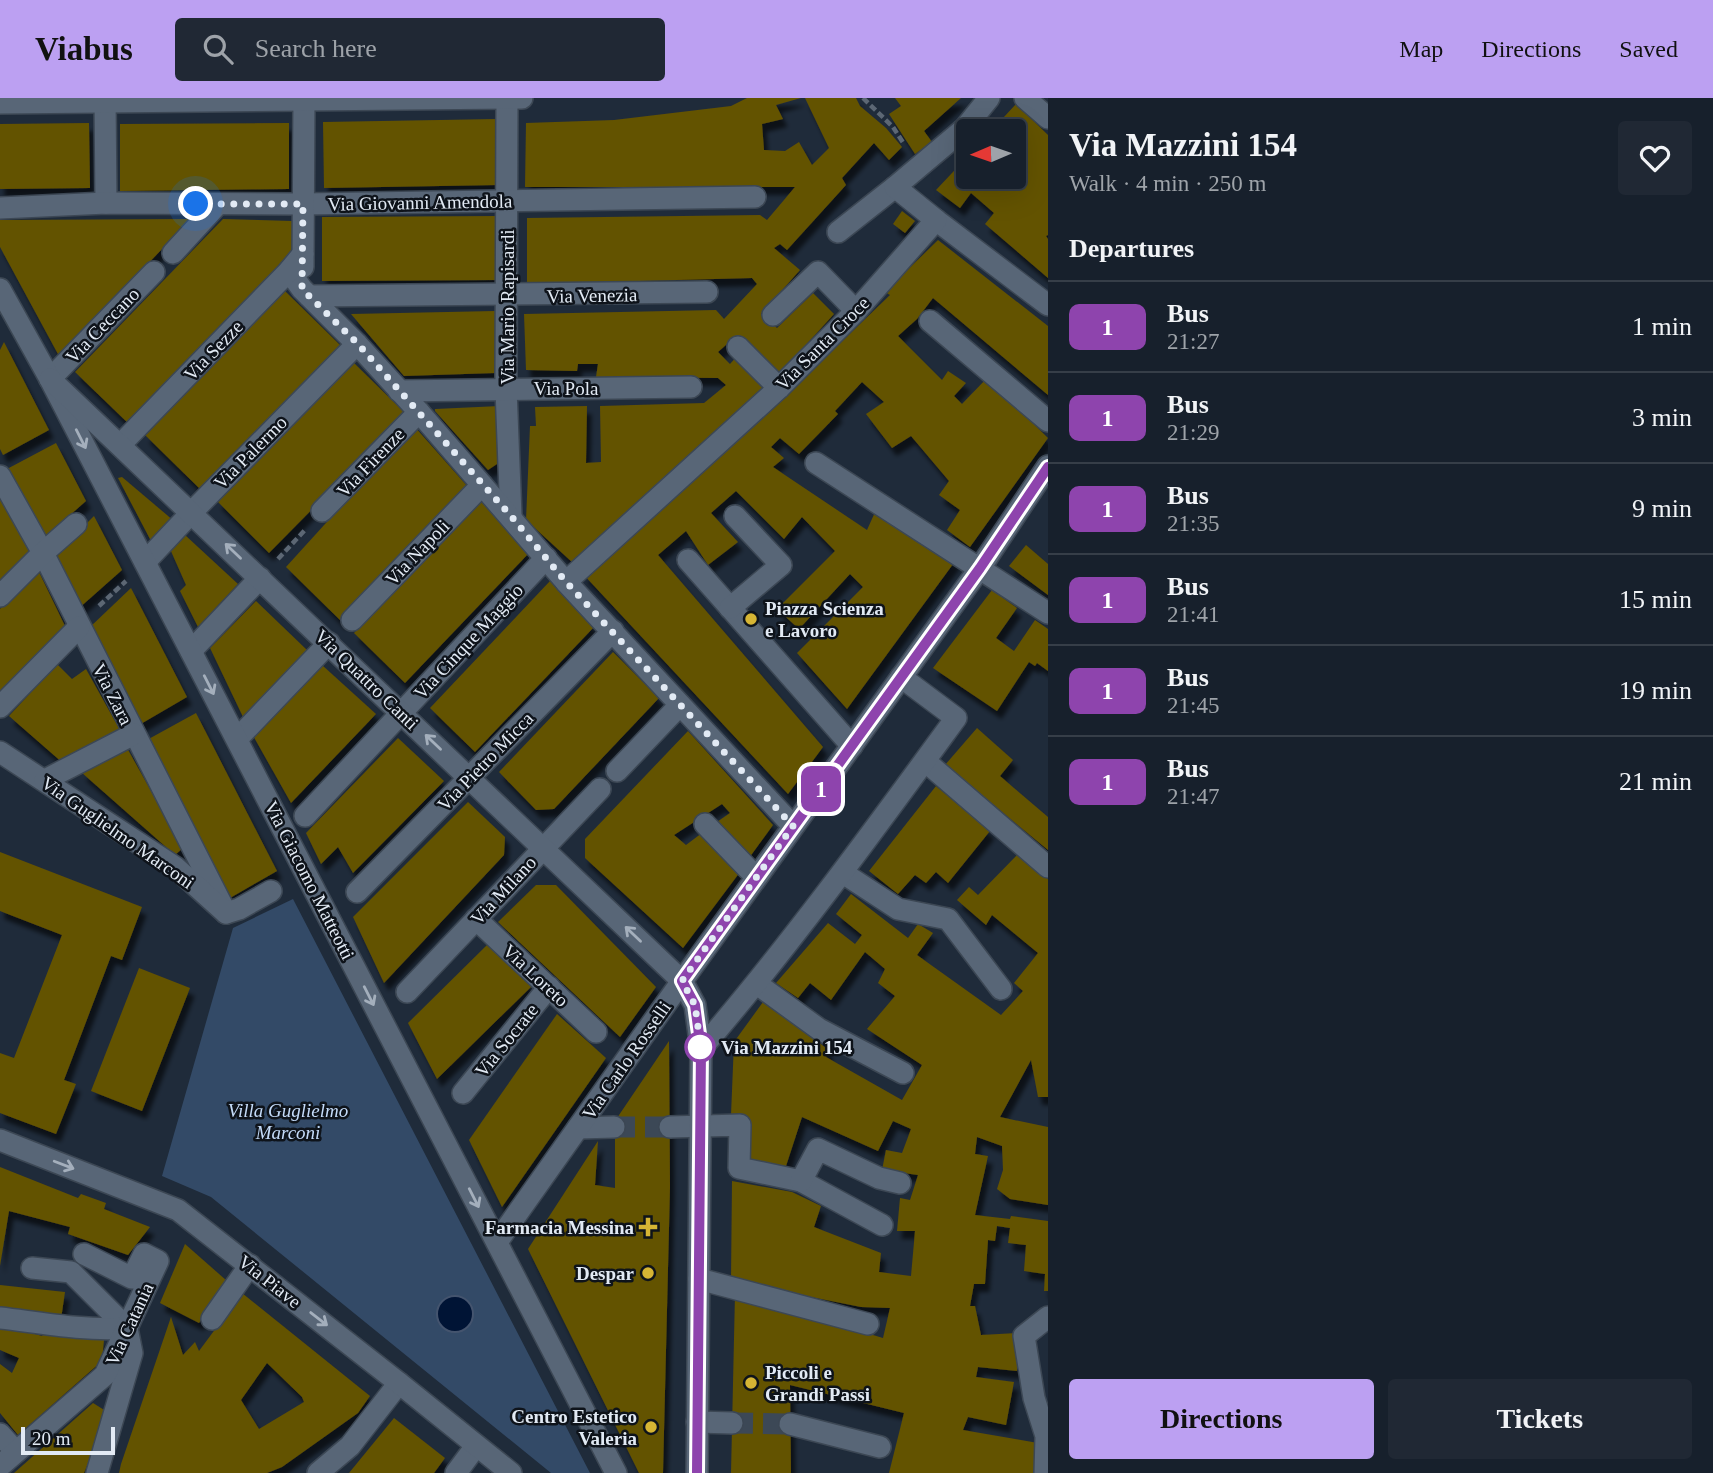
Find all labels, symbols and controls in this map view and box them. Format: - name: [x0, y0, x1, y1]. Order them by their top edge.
- search box: [175, 18, 665, 81]
- icon: search: [199, 30, 237, 68]
- text: Viabus: [35, 31, 133, 67]
- text: Search here: [255, 34, 377, 63]
- text: Map: [1399, 36, 1443, 62]
- text: Directions: [1481, 36, 1581, 62]
- text: Saved: [1619, 36, 1678, 62]
- north arrow: [956, 119, 1026, 189]
- map controls: [956, 119, 1026, 189]
- button: heart: [1618, 121, 1692, 195]
- text: Via Mazzini 154: [1069, 127, 1297, 163]
- text: Walk · 4 min · 250 m: [1069, 171, 1266, 196]
- your location: [178, 186, 213, 221]
- street label: Via Giovanni Amendola: [328, 190, 513, 215]
- street label: Via Mario Rapisardi: [497, 229, 518, 385]
- text: Departures: [1069, 234, 1194, 263]
- street label: Via Ceccano: [61, 283, 143, 367]
- street label: Via Venezia: [546, 284, 638, 307]
- street label: Via Santa Croce: [771, 292, 873, 394]
- text: Bus: [1167, 299, 1209, 328]
- text: 1 min: [1632, 312, 1692, 341]
- text: 1: [1102, 314, 1114, 340]
- street label: Via Sezze: [180, 316, 247, 385]
- text: 21:27: [1167, 329, 1219, 354]
- street label: Via Pola: [534, 378, 599, 399]
- text: Bus: [1167, 390, 1209, 419]
- text: 3 min: [1632, 403, 1692, 432]
- text: 1: [1102, 405, 1114, 431]
- street label: Via Palermo: [210, 412, 291, 493]
- text: 21:29: [1167, 420, 1219, 445]
- street label: Via Firenze: [332, 423, 408, 501]
- one-way arrow: [75, 428, 89, 449]
- text: Bus: [1167, 481, 1209, 510]
- text: 9 min: [1632, 494, 1692, 523]
- text: 1: [1102, 496, 1114, 522]
- text: 21:35: [1167, 511, 1219, 536]
- street label: Via Napoli: [381, 515, 454, 589]
- one-way arrow: [225, 543, 242, 560]
- text: Bus: [1167, 572, 1209, 601]
- street label: Via Cinque Maggio: [410, 579, 527, 703]
- text: 15 min: [1619, 585, 1692, 614]
- text: 1: [1102, 587, 1114, 613]
- place label: Piazza Scienza e Lavoro: [765, 598, 884, 641]
- text: 21:41: [1167, 602, 1219, 627]
- marker: Piazza Scienza e Lavoro: [743, 611, 759, 627]
- street label: Via Quattro Canti: [311, 625, 423, 734]
- street label: Via Zara: [88, 660, 137, 729]
- text: Bus: [1167, 663, 1209, 692]
- one-way arrow: [202, 674, 216, 695]
- text: 19 min: [1619, 676, 1692, 705]
- text: 1: [1102, 678, 1114, 704]
- text: 21:45: [1167, 693, 1219, 718]
- street label: Via Pietro Micca: [433, 707, 538, 815]
- one-way arrow: [425, 734, 442, 751]
- text: Bus: [1167, 754, 1209, 783]
- line badge: 1: [798, 766, 844, 812]
- text: 21 min: [1619, 767, 1692, 796]
- text: 1: [1102, 769, 1114, 795]
- street label: Via Guglielmo Marconi: [37, 772, 198, 893]
- text: 1: [815, 776, 827, 802]
- text: 21:47: [1167, 784, 1219, 809]
- street label: Via Giacomo Matteotti: [260, 797, 359, 963]
- street label: Via Milano: [466, 852, 540, 929]
- one-way arrow: [624, 925, 641, 942]
- street label: Via Loreto: [499, 940, 573, 1011]
- one-way arrow: [363, 985, 377, 1005]
- street label: Via Carlo Rosselli: [578, 997, 675, 1123]
- street label: Via Socrate: [471, 1000, 542, 1081]
- marker: Via Mazzini 154: [685, 1032, 715, 1062]
- place label: Via Mazzini 154: [721, 1037, 853, 1058]
- park label: Villa Guglielmo Marconi: [228, 1100, 348, 1143]
- one-way arrow: [52, 1160, 74, 1173]
- one-way arrow: [467, 1187, 481, 1208]
- place label: Farmacia Messina: [485, 1217, 635, 1238]
- marker: Farmacia Messina: [640, 1219, 656, 1235]
- street label: Via Piave: [234, 1251, 305, 1312]
- place label: Despar: [576, 1263, 635, 1284]
- marker: Despar: [640, 1265, 656, 1281]
- street label: Via Catania: [101, 1279, 158, 1369]
- one-way arrow: [309, 1312, 327, 1327]
- place label: Piccoli e Grandi Passi: [765, 1362, 870, 1405]
- marker: Piccoli e Grandi Passi: [743, 1375, 759, 1391]
- button: Directions: [1069, 1379, 1374, 1459]
- button: Tickets: [1388, 1379, 1692, 1459]
- place label: Centro Estetico Valeria: [511, 1406, 637, 1449]
- marker: Centro Estetico Valeria: [643, 1419, 659, 1435]
- scale bar: [21, 1424, 116, 1456]
- text: 20 m: [32, 1428, 71, 1449]

